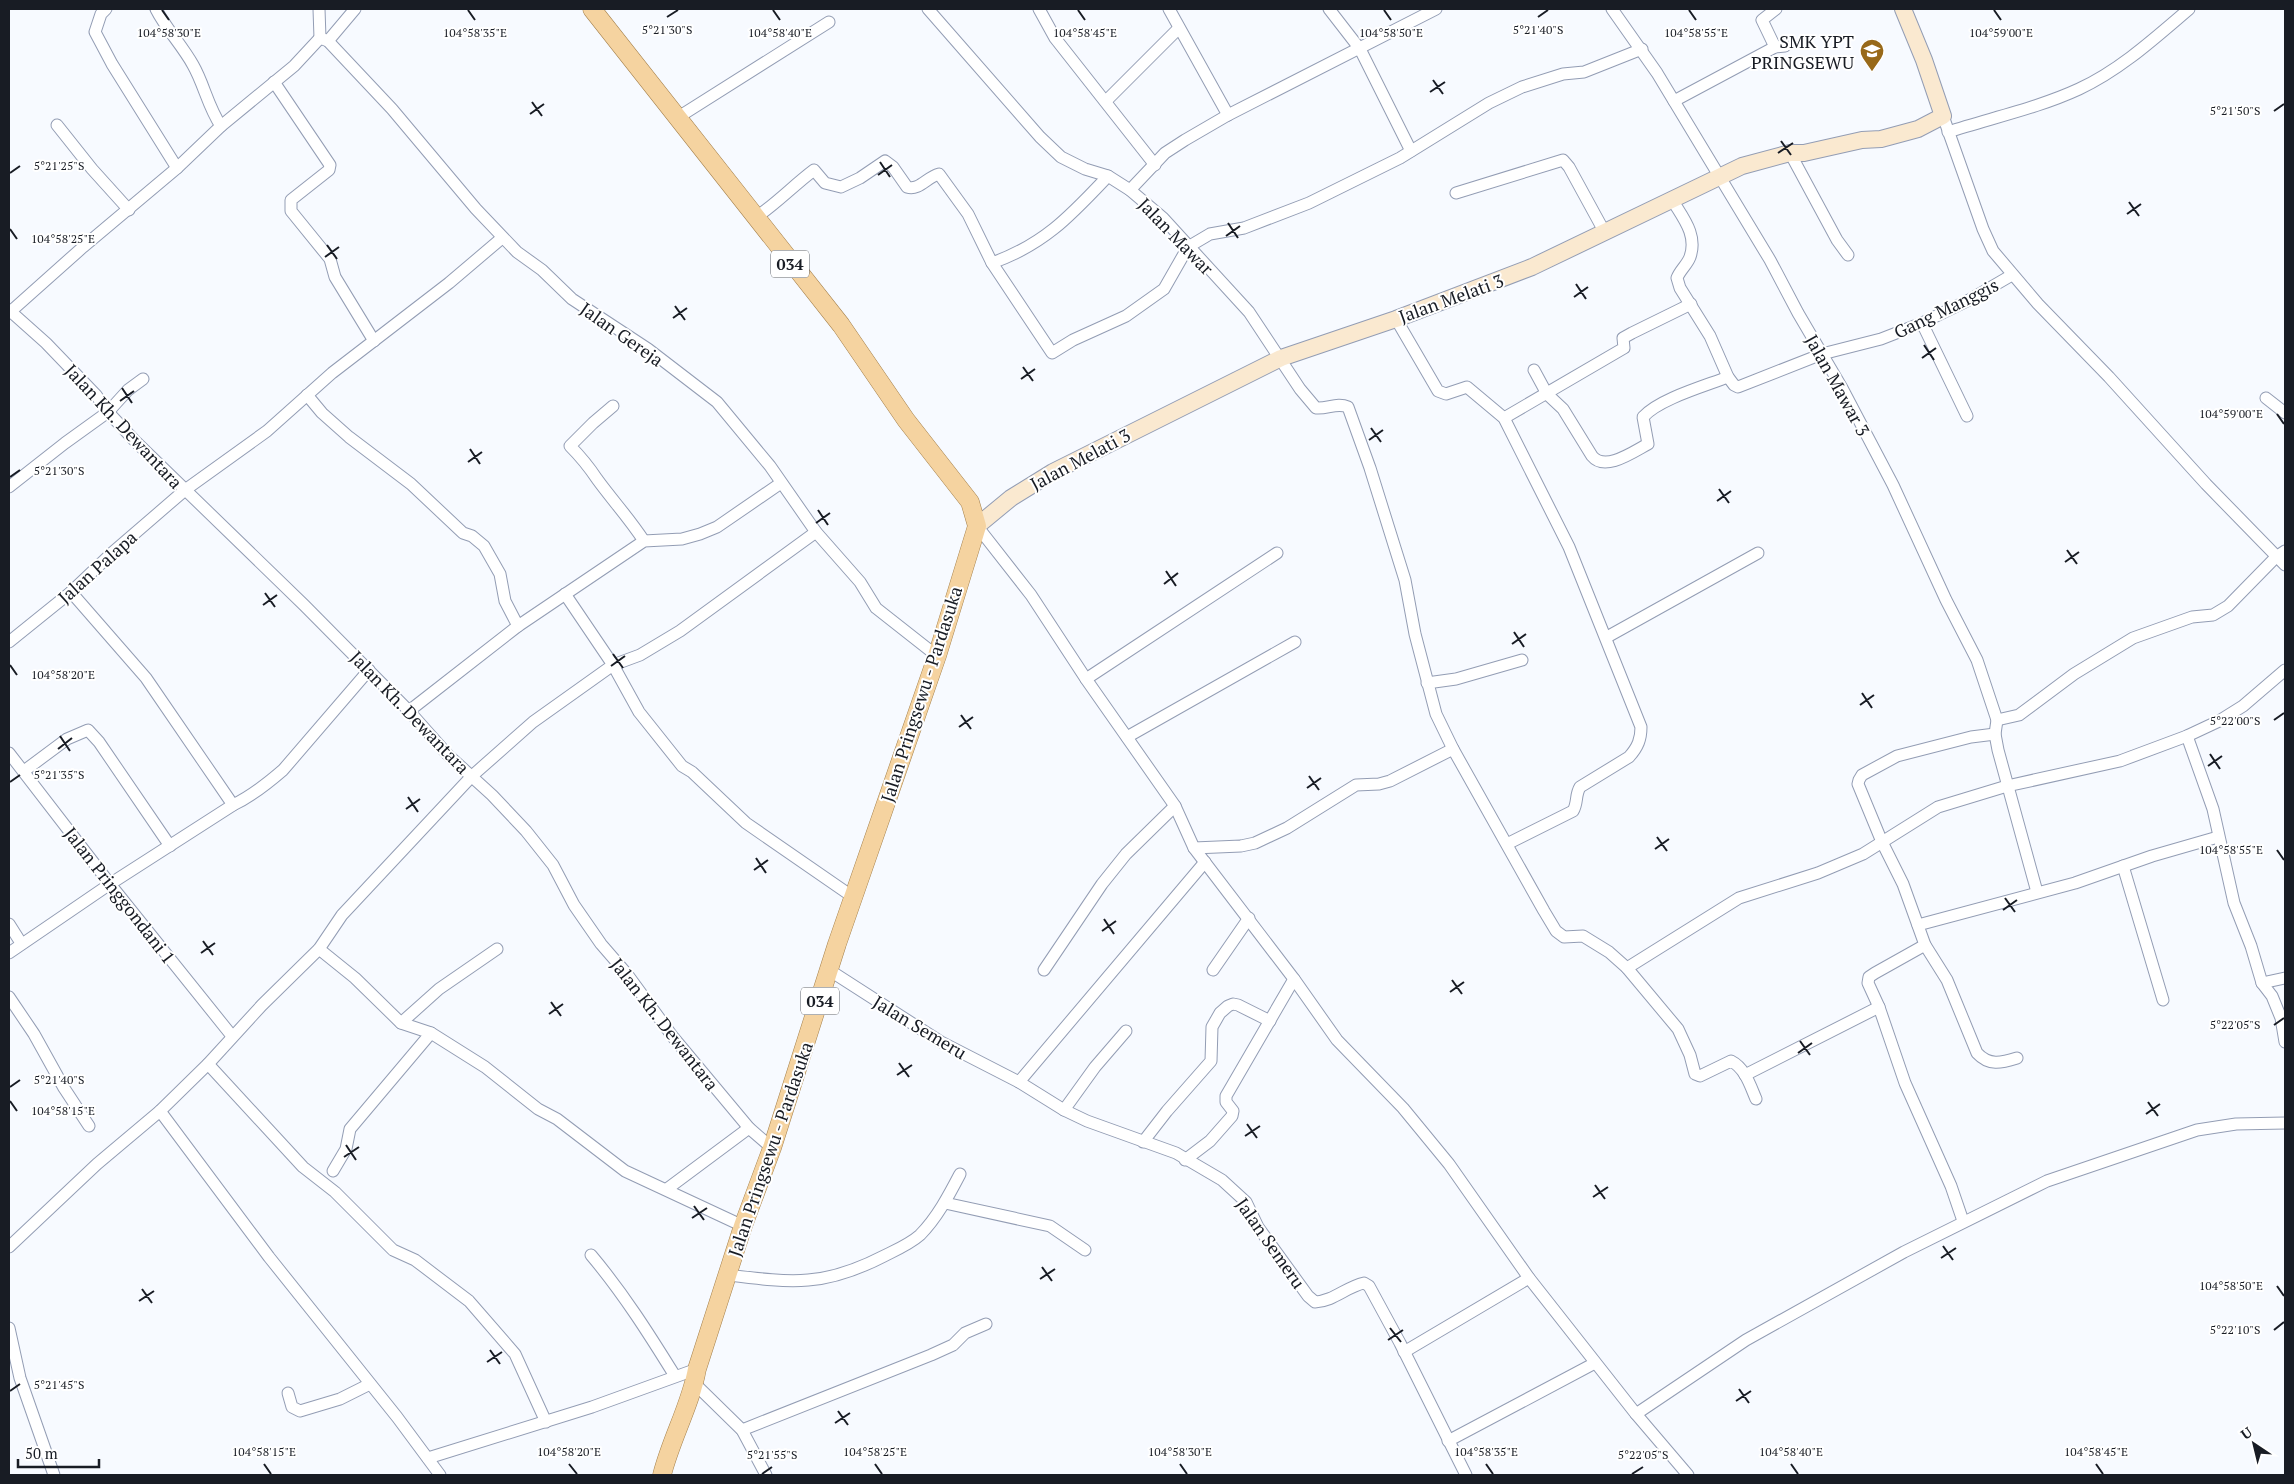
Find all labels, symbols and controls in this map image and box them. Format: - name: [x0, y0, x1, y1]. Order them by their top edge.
- text: 5°21'30"S: [642, 22, 692, 37]
- text: 5°21'40"S: [1513, 22, 1563, 37]
- text: 104°58'30"E: [137, 25, 201, 40]
- text: 104°58'35"E: [443, 25, 507, 40]
- text: 104°58'40"E: [748, 25, 812, 40]
- text: 104°58'45"E: [1053, 25, 1117, 40]
- text: 104°58'50"E: [1359, 25, 1423, 40]
- text: 104°58'55"E: [1664, 25, 1728, 40]
- text: 104°59'00"E: [1969, 25, 2033, 40]
- place label: SMK YPT PRINGSEWU: [1751, 29, 1854, 74]
- school or university icon: SMK YPT PRINGSEWU: [1859, 38, 1885, 72]
- text: 5°21'50"S: [2210, 103, 2260, 118]
- text: 5°21'25"S: [34, 158, 84, 173]
- street label: Jalan Mawar: [1133, 192, 1219, 280]
- text: 104°58'25"E: [31, 231, 95, 246]
- road number: 034: [771, 250, 809, 278]
- street label: Jalan Melati 3: [1395, 268, 1507, 328]
- street label: Gang Manggis: [1890, 272, 2002, 344]
- street label: Jalan Gereja: [576, 296, 668, 372]
- street label: Jalan Mawar 3: [1800, 330, 1876, 440]
- street label: Jalan Kh. Dewantara: [60, 359, 188, 493]
- text: 104°59'00"E: [2199, 406, 2263, 421]
- street label: Jalan Melati 3: [1026, 423, 1134, 495]
- text: 5°21'30"S: [34, 463, 84, 478]
- street label: Jalan Palapa: [52, 525, 142, 609]
- street label: Jalan Pringsewu - Pardasuka: [875, 583, 967, 805]
- street label: Jalan Kh. Dewantara: [345, 645, 475, 779]
- text: 104°58'20"E: [31, 667, 95, 682]
- text: 5°22'00"S: [2210, 713, 2260, 728]
- text: 5°21'35"S: [34, 767, 84, 782]
- street label: Jalan Pringgondani 1: [59, 822, 181, 968]
- text: 104°58'55"E: [2199, 842, 2263, 857]
- street label: Jalan Kh. Dewantara: [606, 953, 724, 1095]
- road number: 034: [801, 988, 839, 1014]
- street label: Jalan Semeru: [869, 990, 971, 1064]
- text: 5°22'05"S: [2210, 1017, 2260, 1032]
- street label: Jalan Pringsewu - Pardasuka: [722, 1038, 818, 1260]
- text: 5°21'40"S: [34, 1072, 84, 1087]
- text: 104°58'15"E: [31, 1103, 95, 1118]
- street label: Jalan Semeru: [1231, 1193, 1311, 1293]
- text: 104°58'50"E: [2199, 1278, 2263, 1293]
- text: 5°22'10"S: [2210, 1322, 2260, 1337]
- text: 5°21'45"S: [34, 1377, 84, 1392]
- north arrow: [2229, 1419, 2279, 1469]
- text: U: [2237, 1422, 2256, 1444]
- scale bar: [18, 1436, 99, 1468]
- text: 50 m: [25, 1443, 58, 1463]
- text: 104°58'15"E: [232, 1444, 296, 1459]
- text: 104°58'20"E: [537, 1444, 601, 1459]
- text: 104°58'25"E: [843, 1444, 907, 1459]
- text: 104°58'30"E: [1148, 1444, 1212, 1459]
- text: 104°58'35"E: [1454, 1444, 1518, 1459]
- text: 104°58'40"E: [1759, 1444, 1823, 1459]
- text: 104°58'45"E: [2064, 1444, 2128, 1459]
- text: 5°21'55"S: [747, 1447, 797, 1462]
- text: 5°22'05"S: [1618, 1447, 1668, 1462]

